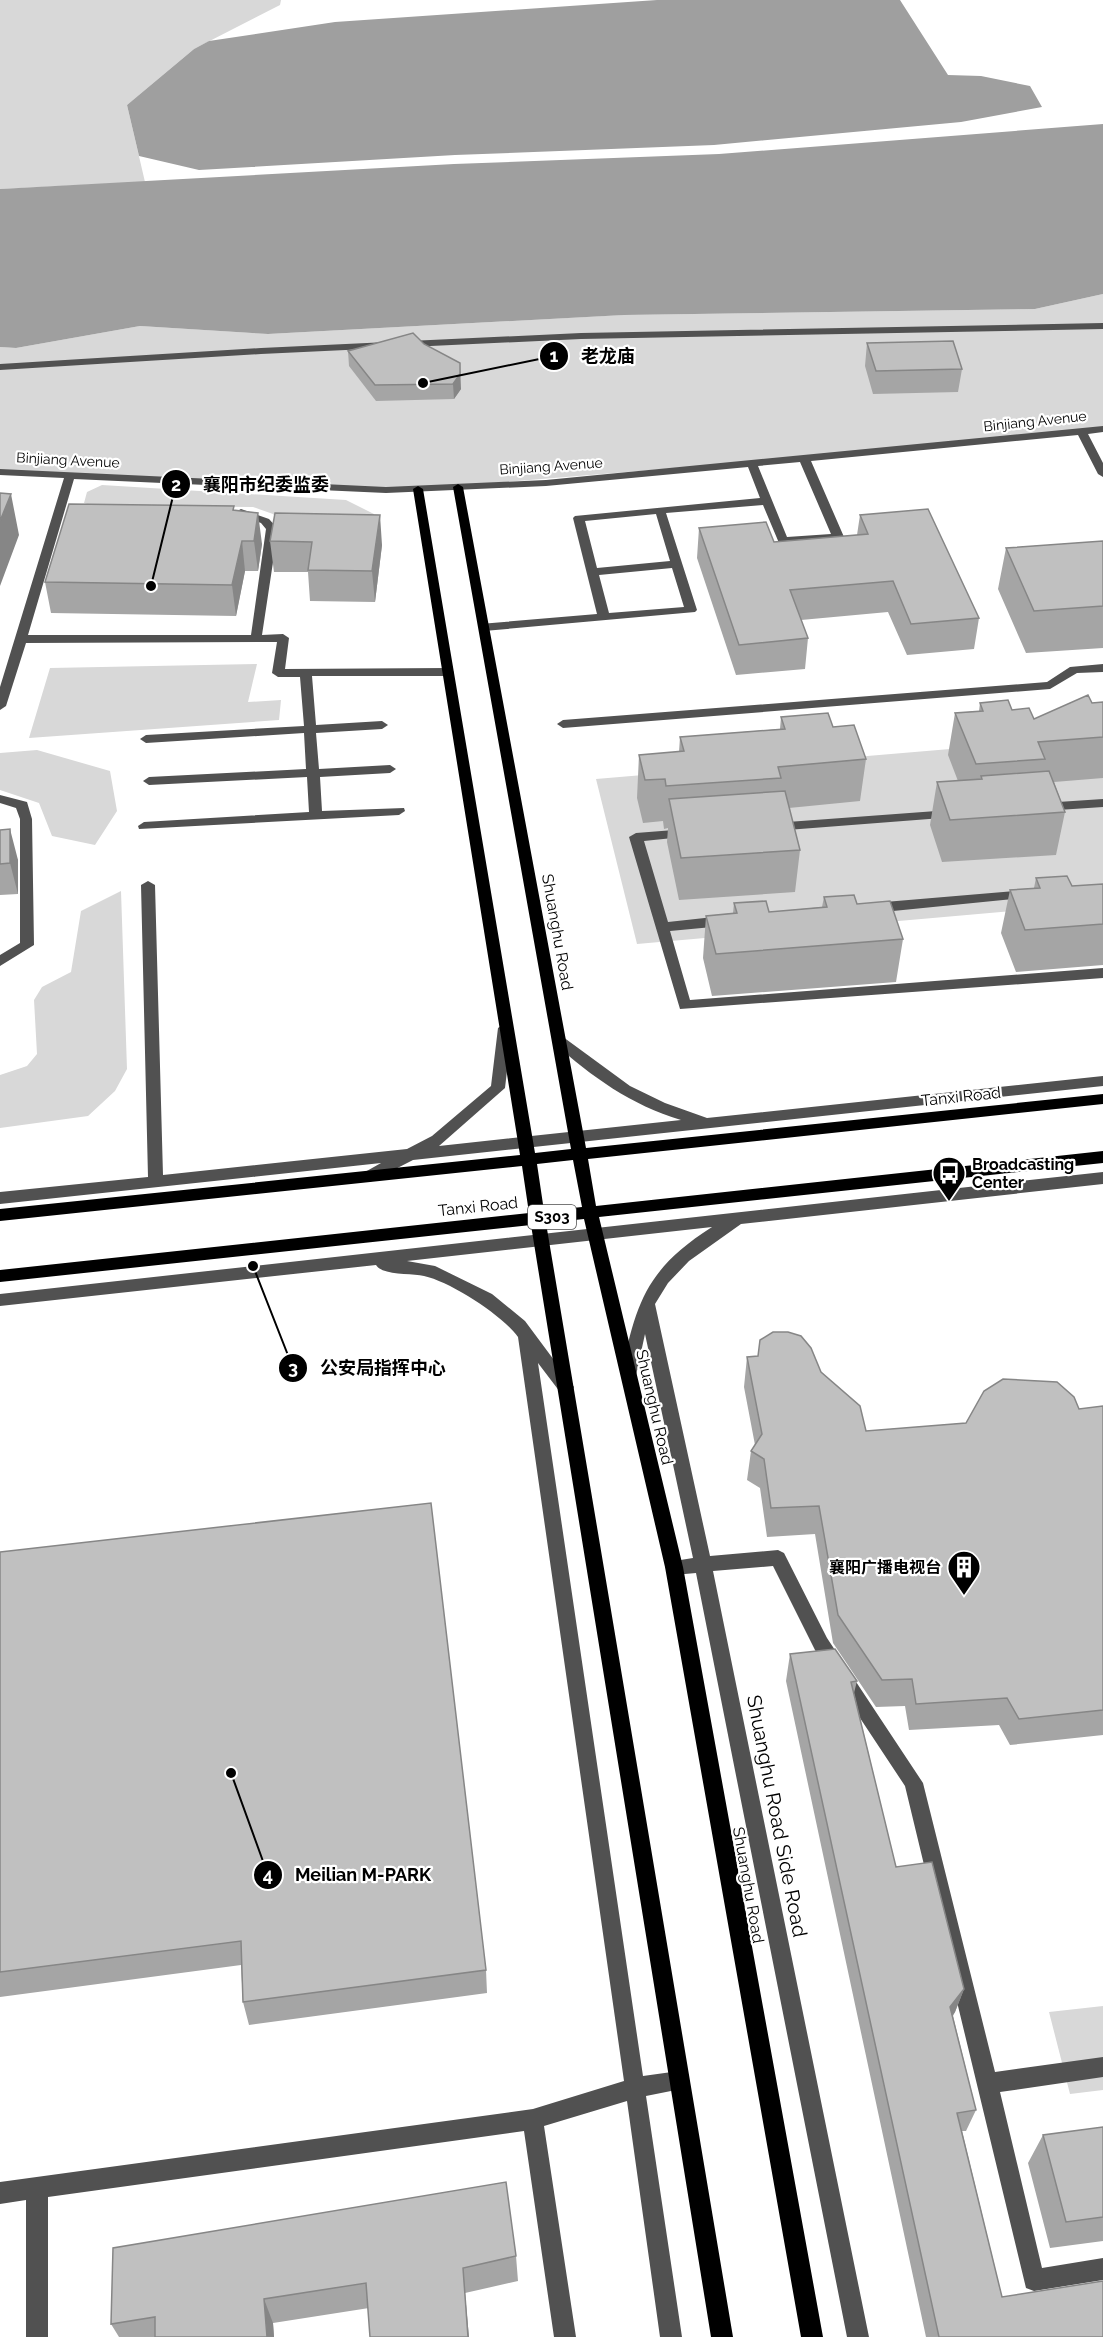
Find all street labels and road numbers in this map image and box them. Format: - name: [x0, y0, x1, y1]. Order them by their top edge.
- street label: Binjiang Avenue: [983, 408, 1087, 434]
- street label: Binjiang Avenue: [16, 449, 120, 471]
- street label: Binjiang Avenue: [499, 454, 603, 478]
- street label: Shuanghu Road: [538, 872, 577, 992]
- street label: Tanxi Road: [920, 1083, 1002, 1110]
- street label: Tanxi Road: [437, 1193, 519, 1220]
- road number: S303: [528, 1205, 576, 1229]
- street label: Shuanghu Road: [632, 1348, 677, 1467]
- street label: Shuanghu Road Side Road: [742, 1693, 812, 1939]
- street label: Shuanghu Road: [729, 1825, 769, 1945]

